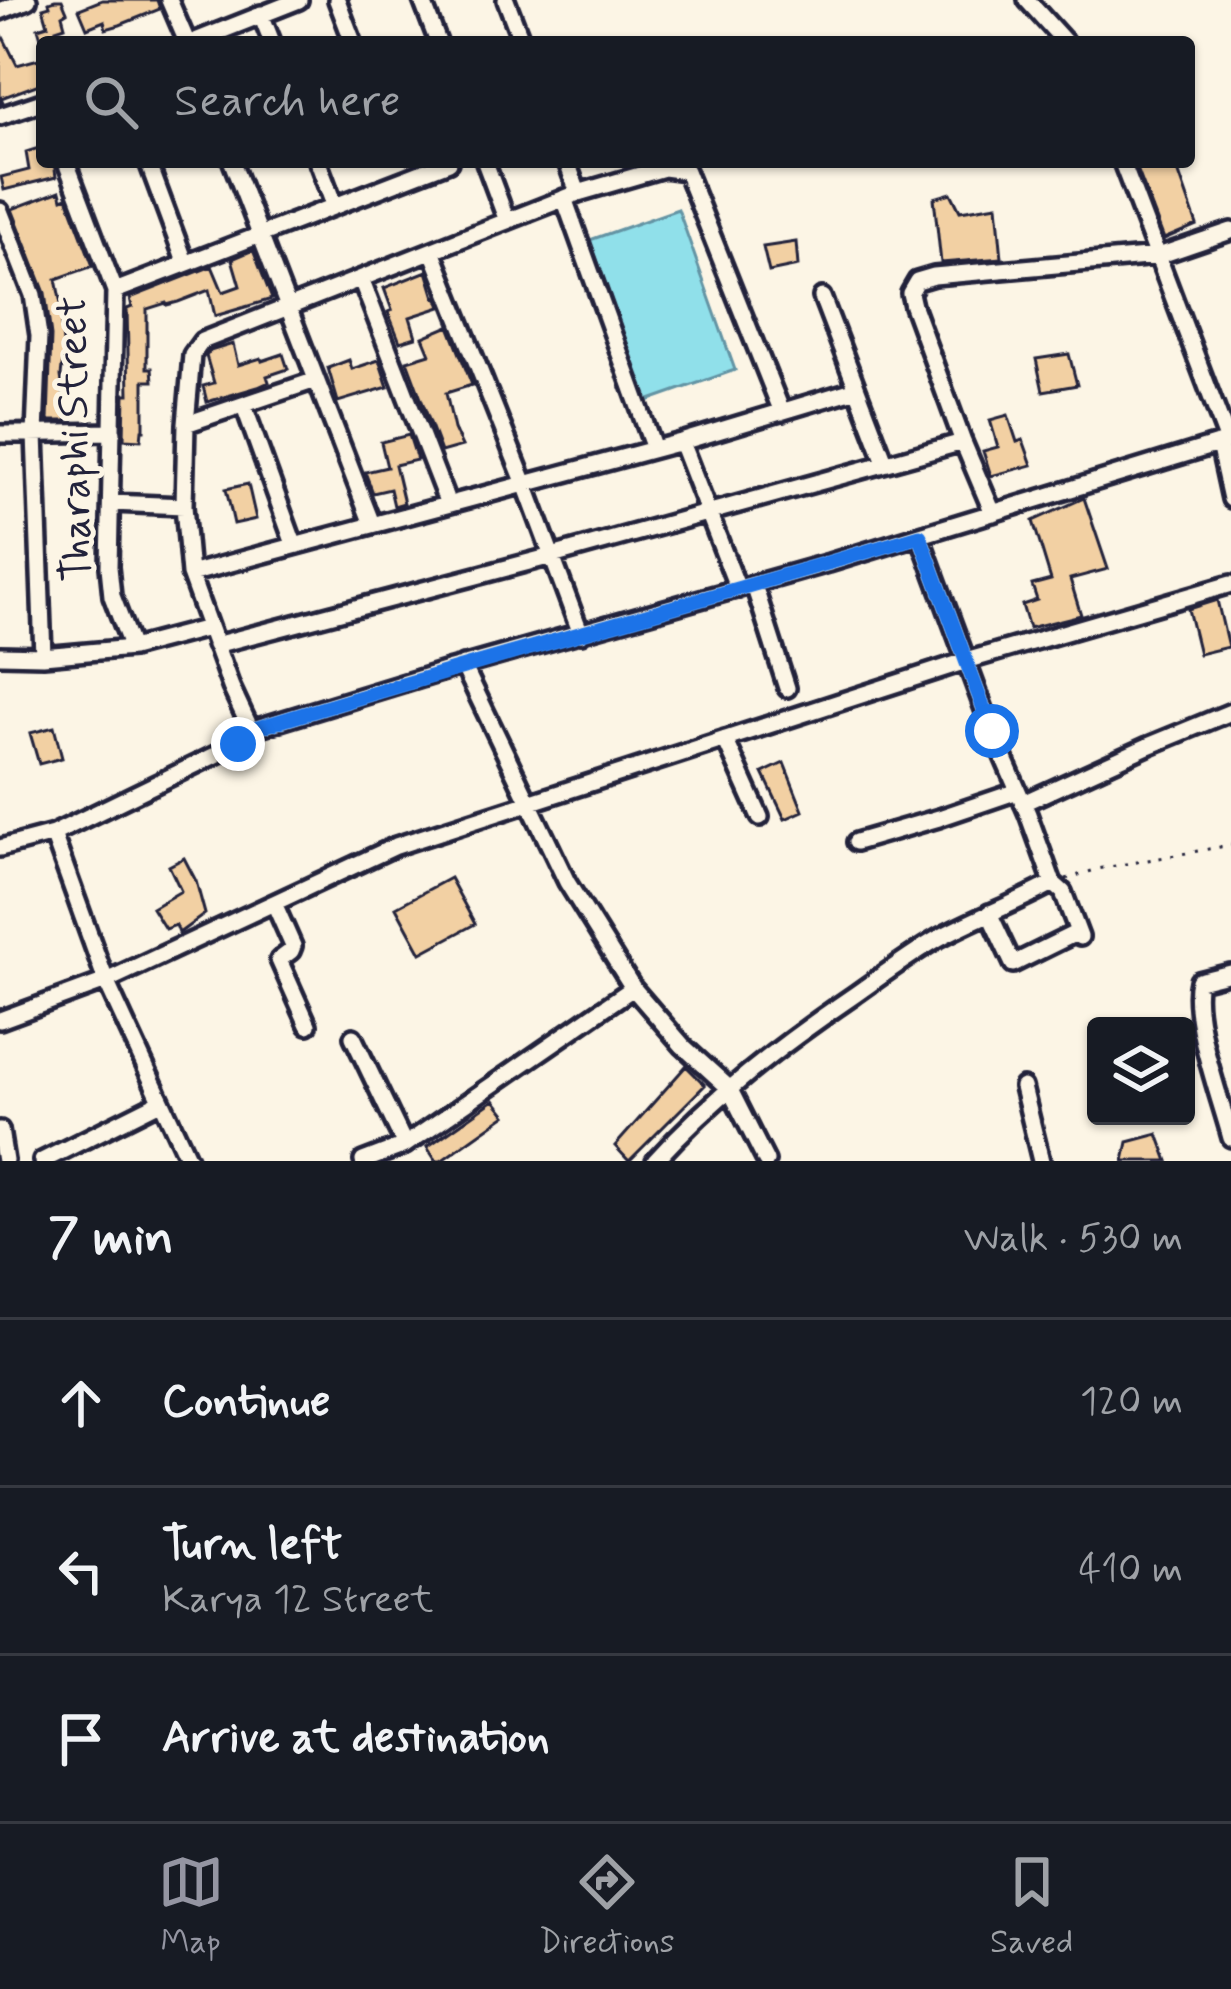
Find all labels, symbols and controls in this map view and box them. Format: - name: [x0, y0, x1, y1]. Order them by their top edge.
- search box: [36, 36, 1195, 168]
- icon: search: [78, 69, 144, 135]
- text: Search here: [174, 73, 401, 132]
- street label: Tharaphi Street: [46, 296, 106, 582]
- route start: [965, 704, 1019, 758]
- route end: [211, 717, 265, 771]
- map controls: [1087, 1017, 1195, 1125]
- button: layers: [1087, 1017, 1195, 1125]
- text: 7 min: [48, 1206, 174, 1272]
- text: Walk · 530 m: [964, 1214, 1183, 1265]
- icon: ahead: [48, 1370, 114, 1436]
- text: Continue: [162, 1373, 330, 1432]
- text: 120 m: [1080, 1377, 1183, 1428]
- text: Turn left: [162, 1516, 342, 1575]
- icon: left: [48, 1538, 114, 1604]
- text: 410 m: [1079, 1545, 1183, 1596]
- text: Karya 12 Street: [162, 1575, 434, 1626]
- icon: arrive: [48, 1706, 114, 1772]
- text: Arrive at destination: [162, 1709, 550, 1768]
- tab: Map: [158, 1849, 224, 1965]
- tab: Directions: [539, 1849, 675, 1965]
- tab: Saved: [990, 1849, 1073, 1965]

